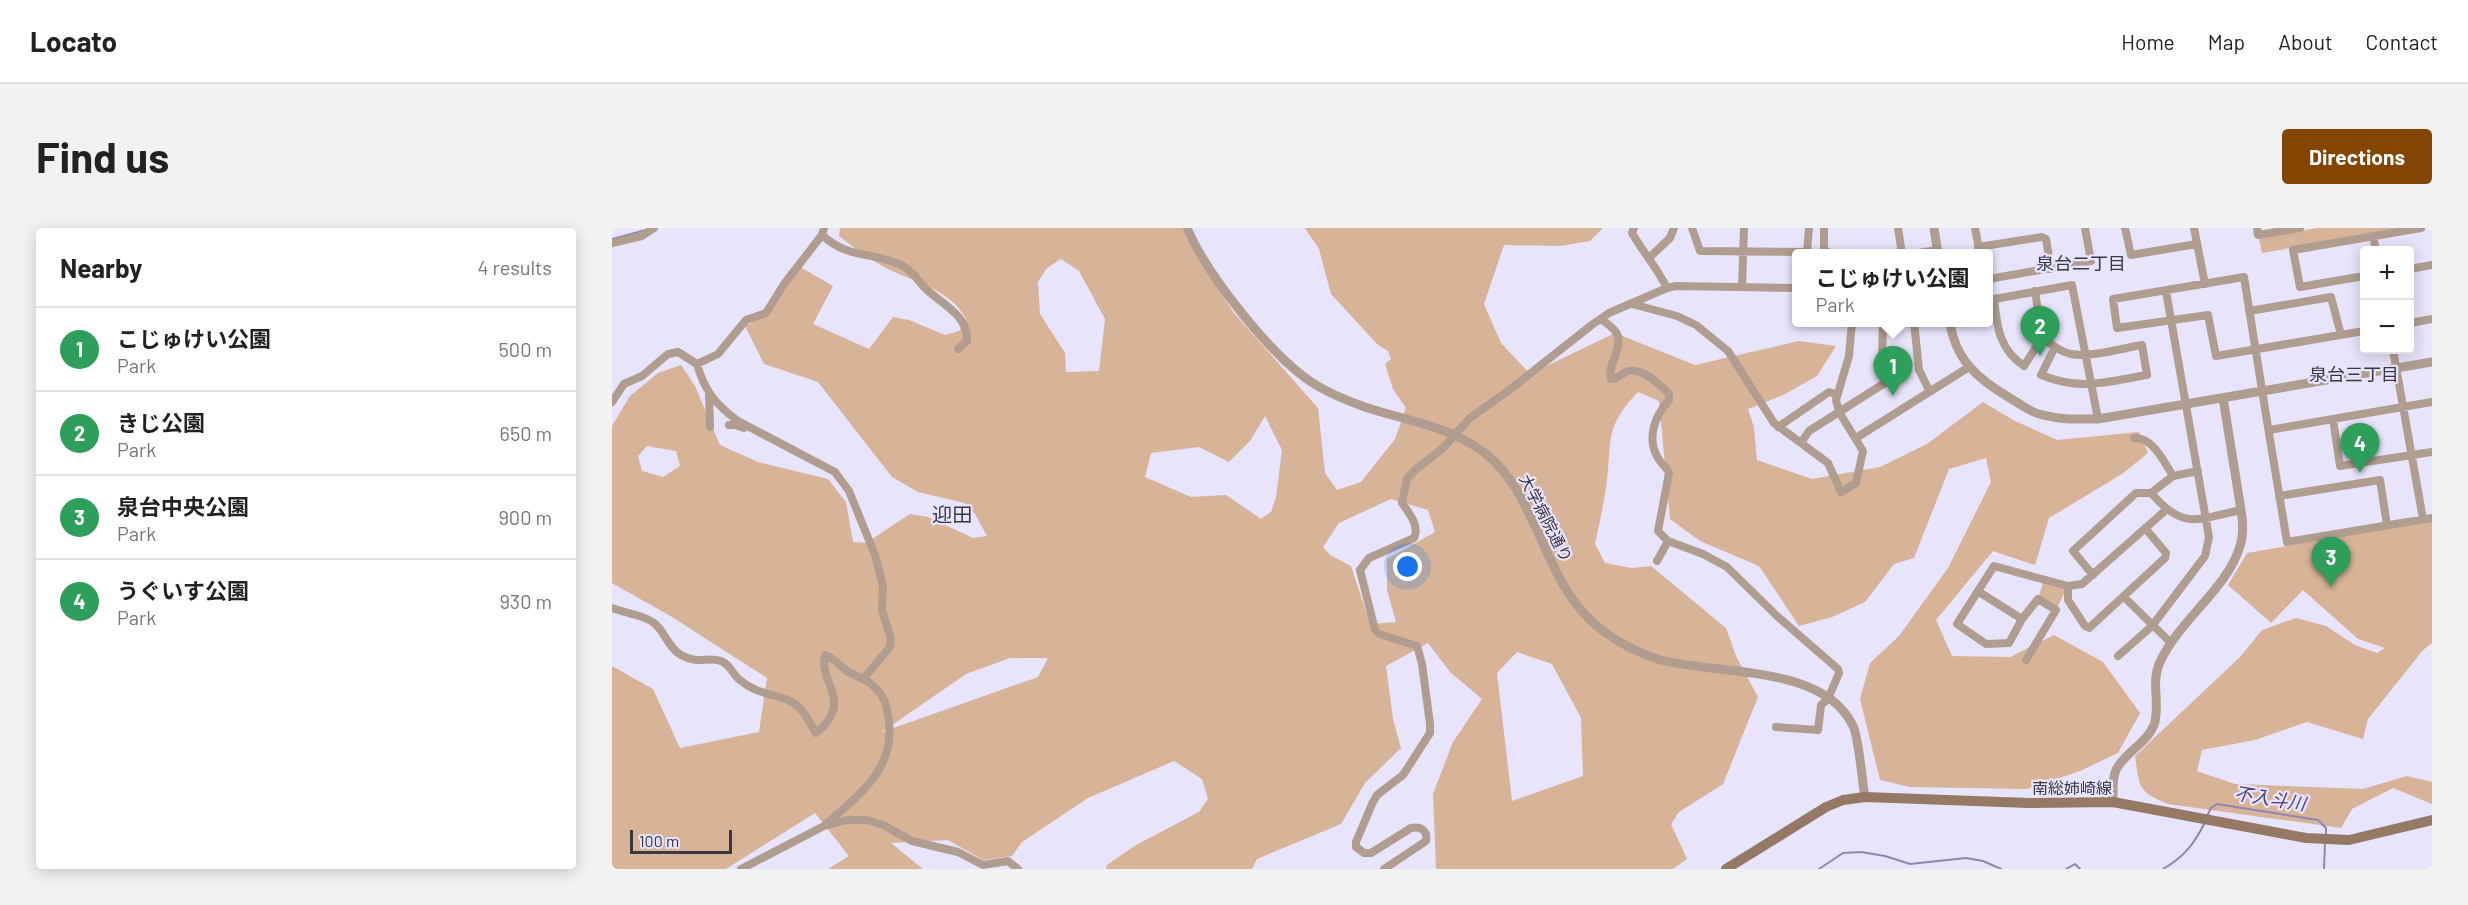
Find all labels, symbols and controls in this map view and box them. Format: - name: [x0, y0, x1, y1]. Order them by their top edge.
- text: Locato: [30, 24, 117, 58]
- text: Home: [2121, 29, 2175, 54]
- text: Map: [2208, 29, 2245, 54]
- text: About: [2278, 29, 2333, 54]
- text: Contact: [2366, 29, 2438, 54]
- button: Directions: [2282, 129, 2432, 184]
- text: Find us: [36, 131, 169, 181]
- map controls: [2360, 246, 2414, 354]
- button: +: [2360, 246, 2414, 300]
- popup: [1792, 249, 1993, 327]
- text: Nearby: [60, 252, 142, 283]
- district label: 泉台二丁目: [2036, 252, 2126, 274]
- text: 4 results: [477, 255, 552, 279]
- text: こじゅけい公園: [1815, 264, 1970, 290]
- text: Park: [1815, 292, 1855, 316]
- button: −: [2360, 300, 2414, 354]
- pin: 2: [2020, 306, 2060, 356]
- text: こじゅけい公園: [117, 325, 271, 351]
- text: 1: [76, 337, 83, 361]
- text: 500 m: [499, 337, 552, 361]
- pin: 1: [1874, 346, 1912, 396]
- text: Park: [117, 353, 156, 377]
- district label: 泉台三丁目: [2309, 363, 2399, 385]
- text: きじ公園: [117, 409, 205, 435]
- text: 2: [74, 421, 85, 445]
- text: 650 m: [500, 421, 552, 445]
- pin: 4: [2340, 424, 2380, 473]
- text: Park: [117, 437, 156, 461]
- street label: 大学病院通り: [1516, 471, 1577, 565]
- text: 泉台中央公園: [117, 493, 249, 519]
- district label: 迎田: [932, 502, 972, 526]
- text: 3: [74, 505, 85, 529]
- text: 900 m: [498, 505, 552, 529]
- text: Park: [117, 521, 156, 545]
- pin: 3: [2312, 538, 2350, 587]
- your location: [1393, 552, 1422, 581]
- text: うぐいす公園: [117, 577, 249, 603]
- text: 4: [73, 589, 86, 613]
- text: 930 m: [499, 589, 552, 613]
- text: Park: [117, 605, 156, 629]
- street label: 南総姉崎線: [2032, 778, 2112, 797]
- water label: 不入斗川: [2233, 782, 2309, 815]
- scale bar: [630, 827, 732, 854]
- text: 100 m: [639, 831, 679, 850]

